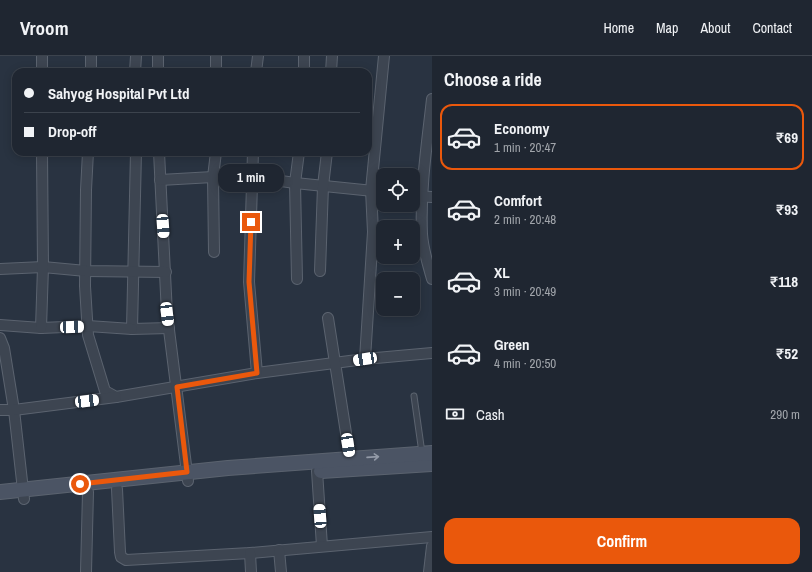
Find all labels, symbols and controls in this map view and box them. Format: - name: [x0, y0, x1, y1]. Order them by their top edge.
- text: Vroom: [20, 15, 69, 41]
- text: Home: [603, 19, 634, 37]
- text: Map: [656, 19, 678, 37]
- text: About: [700, 19, 730, 37]
- text: Contact: [752, 19, 792, 37]
- text: Choose a ride: [444, 67, 542, 92]
- text: Sahyog Hospital Pvt Ltd: [48, 83, 189, 104]
- text: Economy: [494, 118, 549, 139]
- icon: car: [446, 119, 482, 155]
- text: Drop-off: [48, 121, 97, 142]
- text: ₹69: [776, 127, 798, 148]
- text: 1 min · 20:47: [494, 139, 556, 156]
- callout: 1 min: [218, 164, 284, 192]
- map controls: [376, 168, 420, 316]
- button: locate: [376, 168, 420, 212]
- text: 1 min: [237, 169, 265, 186]
- text: Comfort: [494, 190, 542, 211]
- icon: car: [446, 191, 482, 227]
- text: ₹93: [776, 199, 798, 220]
- text: 2 min · 20:48: [494, 211, 556, 228]
- route end: [242, 213, 260, 231]
- car: [156, 214, 170, 238]
- button: +: [376, 220, 420, 264]
- text: XL: [494, 262, 510, 283]
- icon: car: [446, 263, 482, 299]
- text: ₹118: [769, 271, 798, 292]
- button: −: [376, 272, 420, 316]
- text: 3 min · 20:49: [494, 283, 556, 300]
- car: [160, 301, 174, 327]
- car: [60, 321, 84, 333]
- text: Green: [494, 334, 530, 355]
- icon: car: [446, 335, 482, 371]
- text: ₹52: [776, 343, 798, 364]
- car: [352, 351, 378, 367]
- text: 4 min · 20:50: [494, 355, 556, 372]
- car: [74, 394, 100, 408]
- icon: cash: [444, 403, 466, 425]
- text: Cash: [476, 404, 505, 425]
- text: 290 m: [770, 406, 800, 423]
- car: [340, 432, 356, 458]
- one-way arrow: [366, 454, 379, 461]
- route start: [71, 475, 89, 493]
- car: [313, 504, 327, 528]
- button: Confirm: [444, 518, 800, 564]

